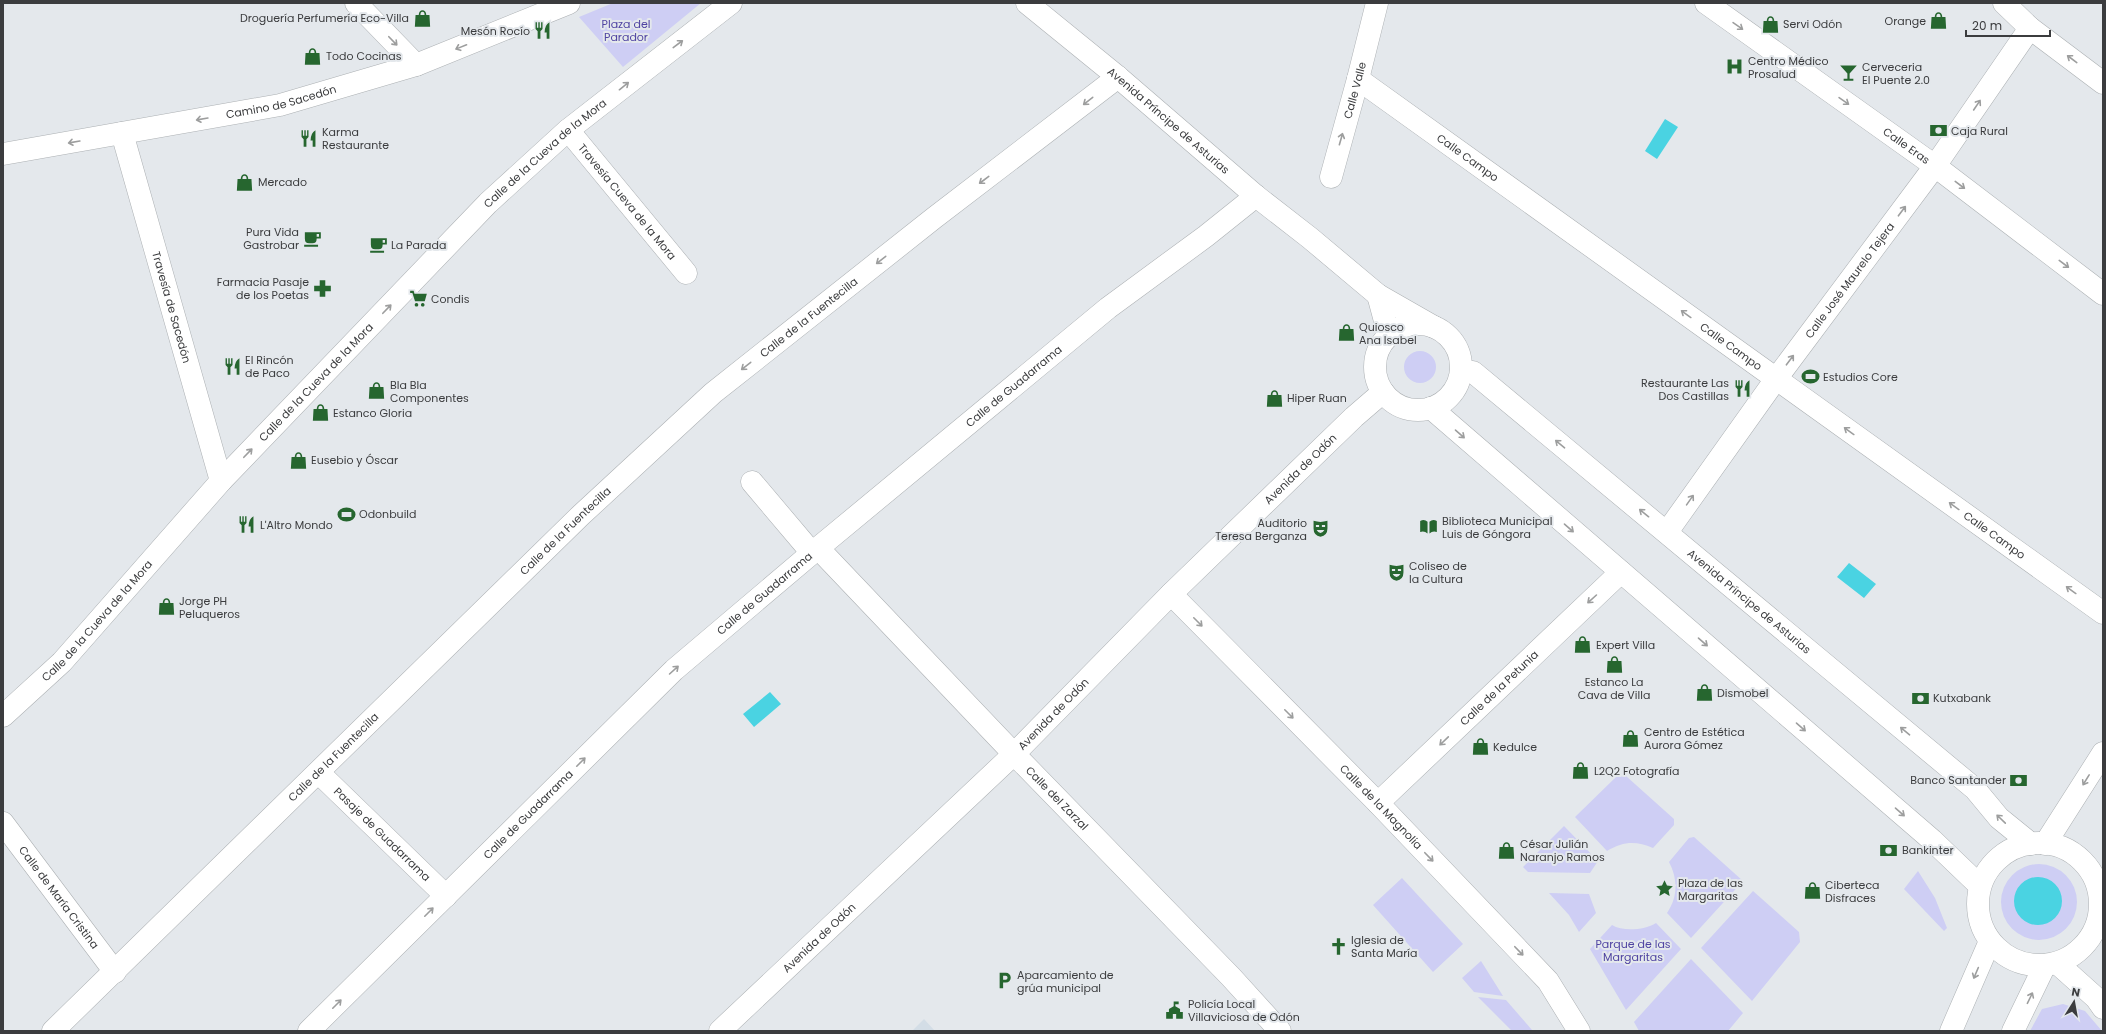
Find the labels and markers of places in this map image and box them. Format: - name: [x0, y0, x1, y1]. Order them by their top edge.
- shop icon: Droguería Perfumería Eco-Villa: [412, 8, 432, 28]
- place label: Droguería Perfumería Eco-Villa: [240, 10, 409, 26]
- shop icon: Orange: [1929, 11, 1949, 31]
- place label: Orange: [1885, 13, 1926, 29]
- shop icon: Servi Odón: [1760, 14, 1780, 34]
- place label: Servi Odón: [1783, 16, 1842, 32]
- restaurant icon: Mesón Rocío: [533, 21, 553, 41]
- place label: Mesón Rocío: [461, 23, 530, 39]
- shop icon: Todo Cocinas: [303, 46, 323, 66]
- place label: Todo Cocinas: [326, 48, 402, 64]
- place label: Centro Médico Prosalud: [1748, 53, 1829, 82]
- hospital icon: Centro Médico Prosalud: [1725, 57, 1745, 77]
- place label: Cerveceria El Puente 2.0: [1862, 59, 1930, 88]
- bar icon: Cerveceria El Puente 2.0: [1839, 63, 1859, 83]
- bank icon: Caja Rural: [1928, 121, 1948, 141]
- place label: Caja Rural: [1951, 123, 2008, 139]
- place label: Karma Restaurante: [322, 124, 389, 153]
- restaurant icon: Karma Restaurante: [299, 128, 319, 148]
- shop icon: Mercado: [235, 172, 255, 192]
- place label: Mercado: [258, 174, 307, 190]
- place label: Pura Vida Gastrobar: [243, 224, 299, 253]
- cafe icon: Pura Vida Gastrobar: [302, 228, 322, 248]
- cafe icon: La Parada: [368, 235, 388, 255]
- place label: La Parada: [391, 237, 446, 253]
- place label: Farmacia Pasaje de los Poetas: [217, 274, 309, 303]
- pharmacy icon: Farmacia Pasaje de los Poetas: [312, 278, 332, 298]
- supermarket icon: Condis: [408, 289, 428, 309]
- place label: Condis: [431, 291, 470, 307]
- place label: Quiosco Ana Isabel: [1359, 319, 1417, 348]
- shop icon: Quiosco Ana Isabel: [1336, 323, 1356, 343]
- place label: El Rincón de Paco: [245, 352, 293, 381]
- restaurant icon: El Rincón de Paco: [222, 356, 242, 376]
- sports icon: Estudios Core: [1800, 367, 1820, 387]
- place label: Estudios Core: [1823, 369, 1898, 385]
- place label: Restaurante Las Dos Castillas: [1641, 375, 1729, 404]
- place label: Bla Bla Componentes: [390, 377, 469, 406]
- restaurant icon: Restaurante Las Dos Castillas: [1732, 379, 1752, 399]
- shop icon: Bla Bla Componentes: [367, 381, 387, 401]
- shop icon: Hiper Ruan: [1264, 388, 1284, 408]
- place label: Hiper Ruan: [1287, 390, 1347, 406]
- shop icon: Estanco Gloria: [310, 403, 330, 423]
- place label: Estanco Gloria: [333, 405, 412, 421]
- shop icon: Eusebio y Óscar: [288, 450, 308, 470]
- place label: Eusebio y Óscar: [311, 452, 398, 468]
- sports icon: Odonbuild: [336, 504, 356, 524]
- place label: Odonbuild: [359, 506, 417, 522]
- place label: Biblioteca Municipal Luis de Góngora: [1442, 513, 1552, 542]
- restaurant icon: L'Altro Mondo: [237, 515, 257, 535]
- place label: Auditorio Teresa Berganza: [1215, 515, 1307, 544]
- place label: L'Altro Mondo: [260, 517, 333, 533]
- library icon: Biblioteca Municipal Luis de Góngora: [1419, 517, 1439, 537]
- theatre icon: Auditorio Teresa Berganza: [1310, 519, 1330, 539]
- place label: Coliseo de la Cultura: [1409, 558, 1467, 587]
- theatre icon: Coliseo de la Cultura: [1386, 562, 1406, 582]
- place label: Jorge PH Peluqueros: [179, 593, 240, 622]
- shop icon: Jorge PH Peluqueros: [156, 597, 176, 617]
- shop icon: Expert Villa: [1573, 635, 1593, 655]
- place label: Expert Villa: [1596, 637, 1655, 653]
- shop icon: Estanco La Cava de Villa: [1604, 654, 1624, 674]
- place label: Estanco La Cava de Villa: [1578, 674, 1650, 703]
- shop icon: Dismobel: [1694, 683, 1714, 703]
- place label: Dismobel: [1717, 685, 1769, 701]
- bank icon: Kutxabank: [1910, 688, 1930, 708]
- place label: Kutxabank: [1933, 690, 1991, 706]
- place label: Centro de Estética Aurora Gómez: [1644, 724, 1745, 753]
- shop icon: Centro de Estética Aurora Gómez: [1621, 728, 1641, 748]
- shop icon: Kedulce: [1470, 737, 1490, 757]
- place label: Kedulce: [1493, 739, 1537, 755]
- shop icon: L2Q2 Fotografía: [1571, 761, 1591, 781]
- place label: L2Q2 Fotografía: [1594, 763, 1679, 779]
- bank icon: Banco Santander: [2009, 770, 2029, 790]
- place label: Banco Santander: [1910, 772, 2006, 788]
- place label: César Julián Naranjo Ramos: [1520, 836, 1605, 865]
- shop icon: César Julián Naranjo Ramos: [1497, 840, 1517, 860]
- bank icon: Bankinter: [1879, 840, 1899, 860]
- place label: Bankinter: [1902, 842, 1954, 858]
- place label: Plaza de las Margaritas: [1678, 875, 1743, 904]
- place label: Ciberteca Disfraces: [1825, 877, 1880, 906]
- place icon: Plaza de las Margaritas: [1655, 879, 1675, 899]
- shop icon: Ciberteca Disfraces: [1802, 881, 1822, 901]
- place label: Iglesia de Santa María: [1351, 932, 1417, 961]
- church icon: Iglesia de Santa María: [1328, 936, 1348, 956]
- place label: Aparcamiento de grúa municipal: [1017, 967, 1114, 996]
- parking icon: Aparcamiento de grúa municipal: [994, 971, 1014, 991]
- place label: Policía Local Villaviciosa de Odón: [1188, 996, 1300, 1025]
- public building icon: Policía Local Villaviciosa de Odón: [1165, 1000, 1185, 1020]

